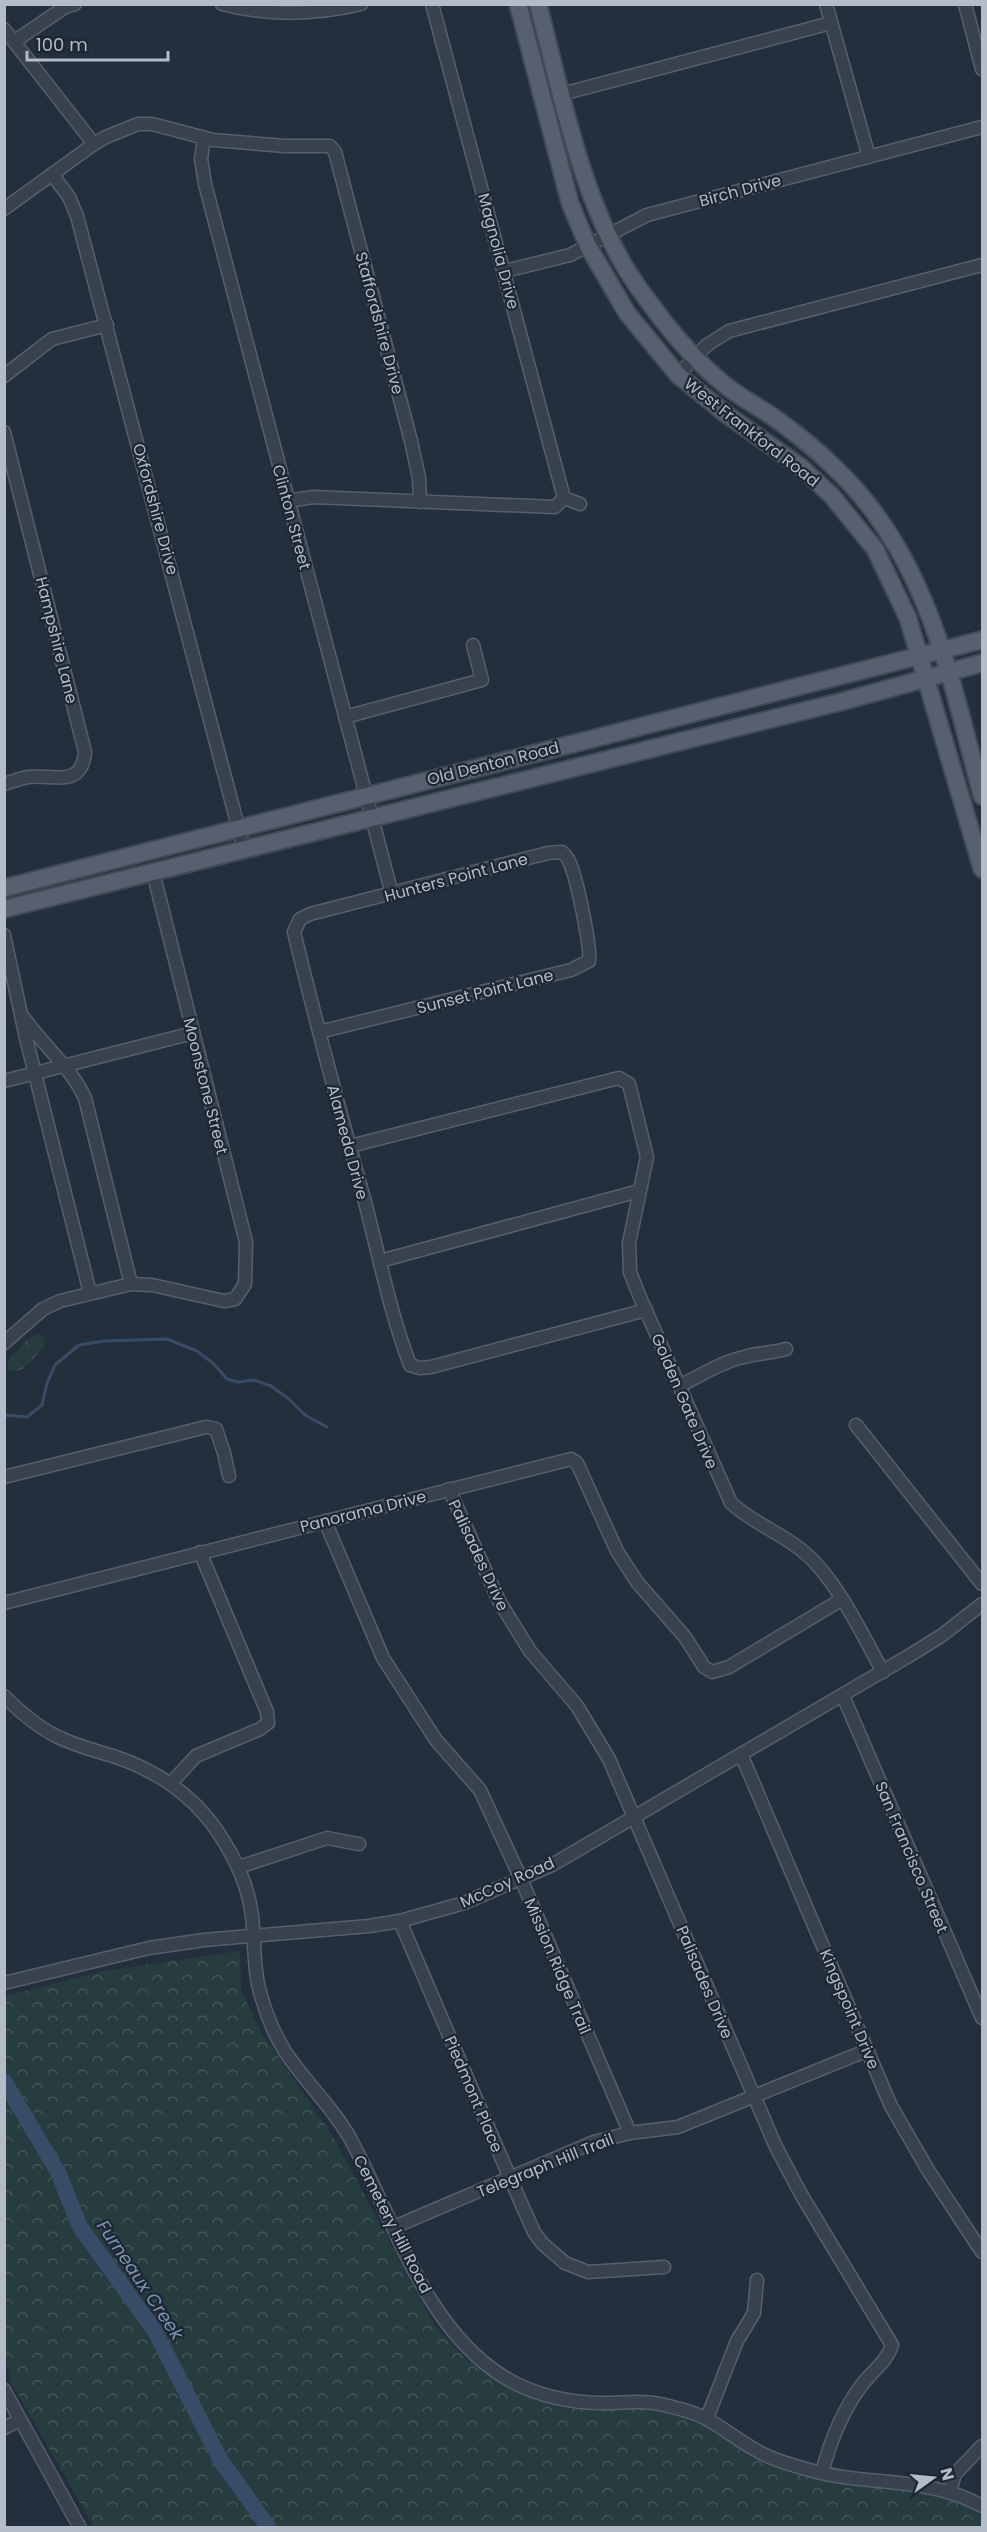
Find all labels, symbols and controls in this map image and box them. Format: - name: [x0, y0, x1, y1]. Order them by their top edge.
- scale bar: [27, 24, 168, 62]
- text: 100 m: [36, 32, 88, 57]
- street label: Birch Drive: [697, 168, 784, 212]
- street label: Magnolia Drive: [472, 191, 525, 312]
- street label: Staffordshire Drive: [349, 249, 410, 397]
- street label: West Frankford Road: [679, 372, 824, 492]
- street label: Oxfordshire Drive: [127, 441, 184, 578]
- street label: Clinton Street: [266, 462, 317, 572]
- street label: Hampshire Lane: [30, 574, 83, 706]
- street label: Old Denton Road: [425, 736, 562, 791]
- street label: Hunters Point Lane: [382, 847, 530, 908]
- street label: Sunset Point Lane: [414, 963, 556, 1020]
- street label: Moonstone Street: [177, 1015, 234, 1157]
- street label: Alameda Drive: [321, 1082, 374, 1202]
- street label: Golden Gate Drive: [646, 1330, 724, 1473]
- street label: Panorama Drive: [298, 1485, 429, 1538]
- street label: Palisades Drive: [443, 1496, 514, 1615]
- street label: San Francisco Street: [869, 1778, 954, 1937]
- street label: McCoy Road: [456, 1851, 558, 1913]
- street label: Mission Ridge Trail: [518, 1895, 597, 2038]
- street label: Palisades Drive: [670, 1922, 739, 2042]
- street label: Kingspoint Drive: [814, 1946, 885, 2073]
- street label: Piedmont Place: [439, 2032, 509, 2156]
- street label: Telegraph Hill Trail: [473, 2127, 617, 2203]
- street label: Cemetery Hill Road: [348, 2151, 437, 2297]
- water label: Furneaux Creek: [91, 2215, 190, 2345]
- north arrow: [903, 2448, 963, 2508]
- text: N: [934, 2465, 960, 2483]

